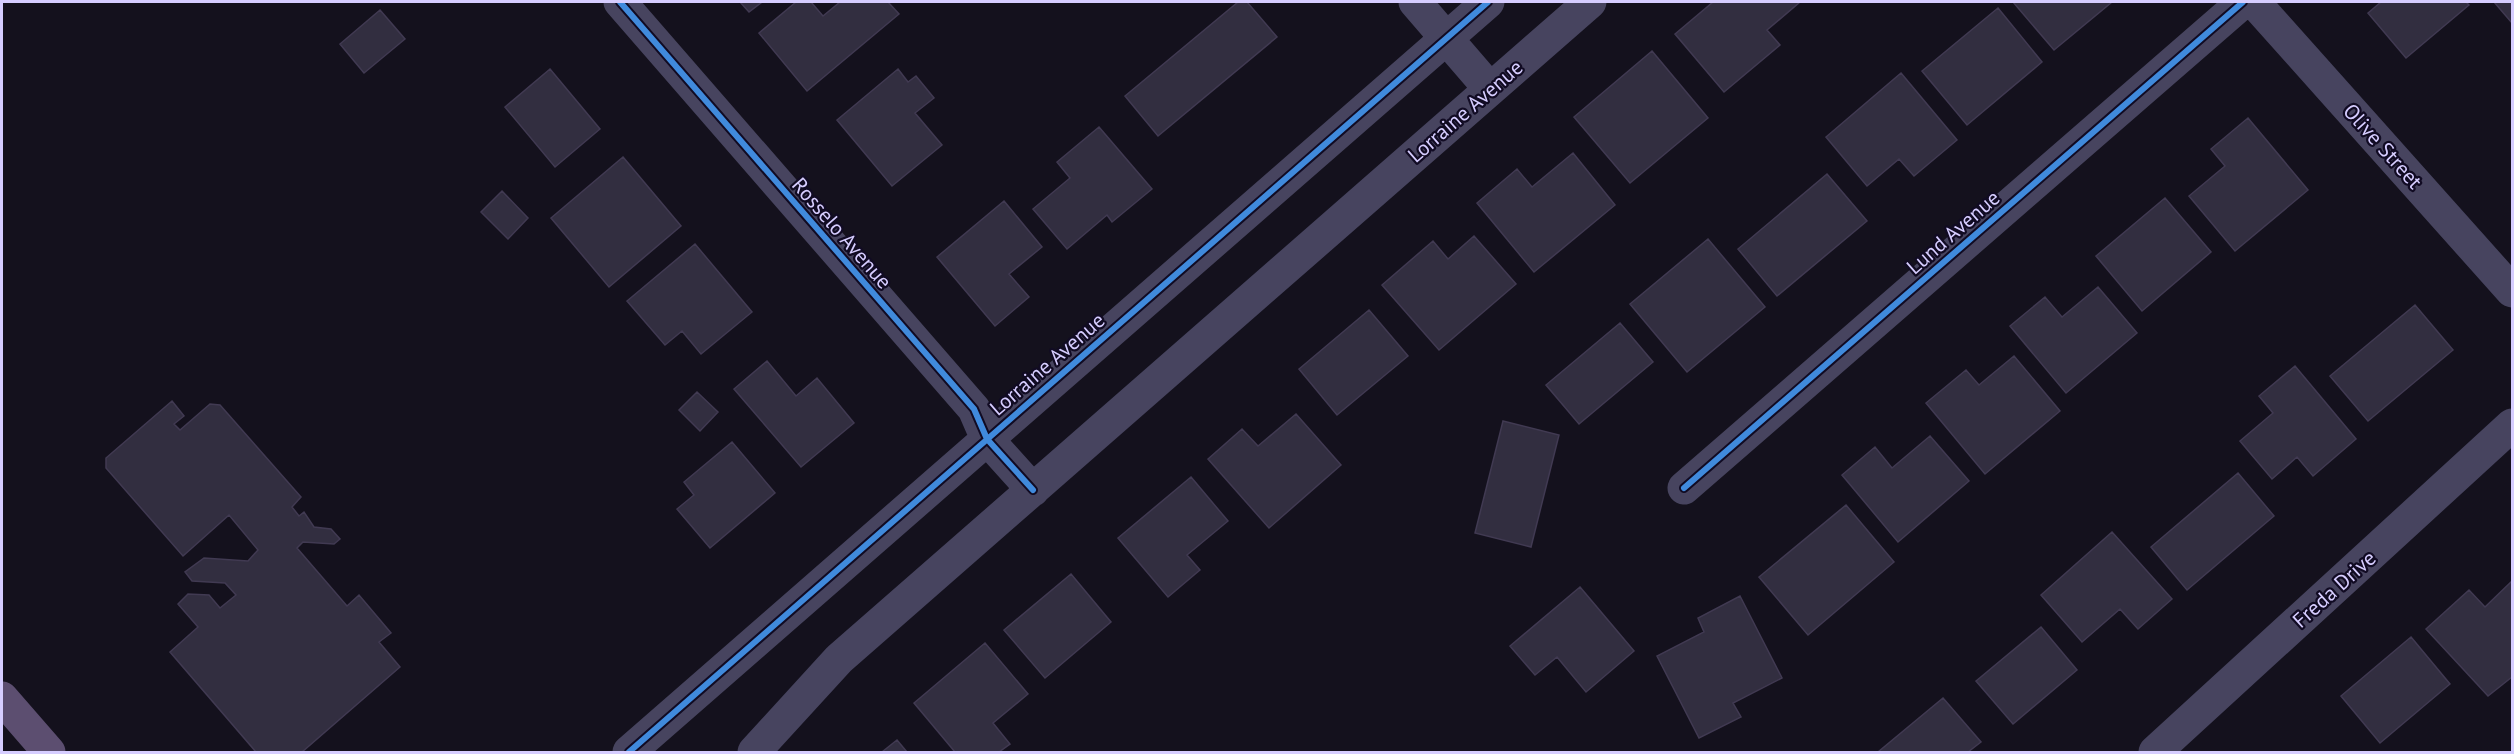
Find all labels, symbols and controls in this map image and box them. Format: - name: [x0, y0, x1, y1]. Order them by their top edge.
- street label: Lorraine Avenue: [1402, 54, 1528, 168]
- street label: Olive Street: [2338, 98, 2428, 194]
- street label: Rosselo Avenue: [786, 172, 898, 294]
- street label: Lund Avenue: [1901, 184, 2005, 280]
- street label: Lorraine Avenue: [984, 307, 1110, 421]
- street label: Freda Drive: [2287, 544, 2381, 634]

